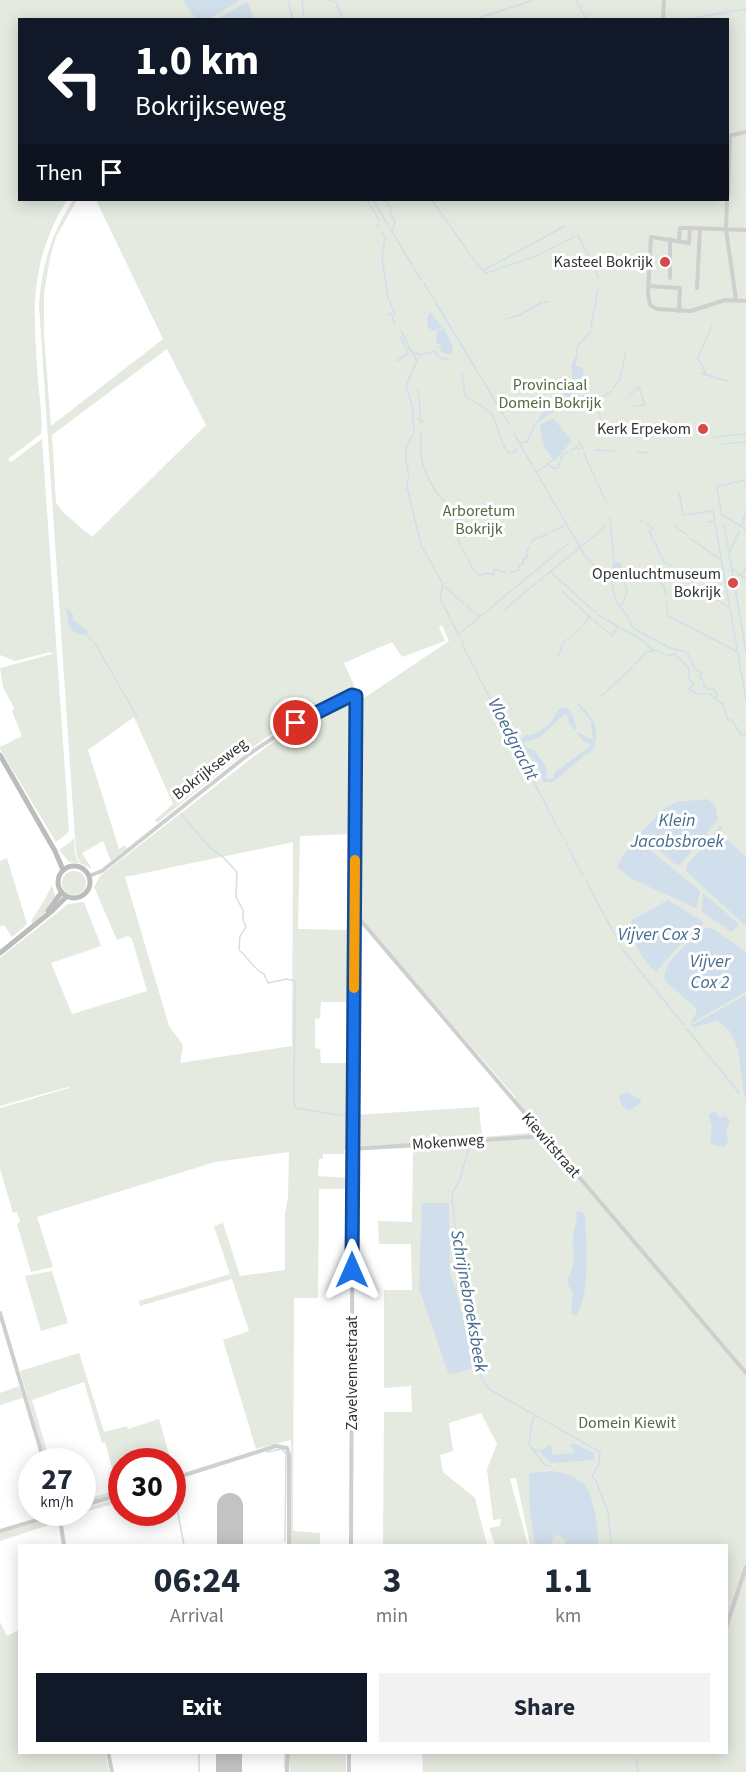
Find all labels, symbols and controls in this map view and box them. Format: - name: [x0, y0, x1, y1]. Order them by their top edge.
- text: 1.0 km: [135, 31, 259, 91]
- icon: left: [36, 42, 114, 120]
- text: Bokrijkseweg: [135, 87, 286, 126]
- icon: arrive: [95, 156, 128, 189]
- text: Then: [36, 157, 83, 189]
- place label: Kasteel Bokrijk: [554, 251, 653, 273]
- marker: Kasteel Bokrijk: [658, 255, 672, 269]
- park label: Provinciaal Domein Bokrijk: [499, 374, 602, 414]
- place label: Kerk Erpekom: [597, 418, 691, 440]
- marker: Kerk Erpekom: [696, 422, 710, 436]
- park label: Arboretum Bokrijk: [443, 500, 515, 540]
- place label: Openluchtmuseum Bokrijk: [592, 563, 721, 603]
- marker: Openluchtmuseum Bokrijk: [726, 576, 740, 590]
- water label: Vloedgracht: [482, 694, 545, 785]
- pin: [270, 697, 321, 748]
- icon: arrive: [279, 706, 312, 739]
- street label: Bokrijkseweg: [168, 733, 252, 805]
- water label: Klein Jacobsbroek: [629, 808, 724, 854]
- water label: Vijver Cox 3: [618, 922, 701, 947]
- water label: Vijver Cox 2: [690, 949, 731, 995]
- street label: Kiewitstraat: [516, 1108, 586, 1183]
- street label: Mokenweg: [411, 1129, 485, 1155]
- water label: Schrijnebroeksbeek: [444, 1228, 494, 1374]
- position arrow: [320, 1238, 384, 1302]
- street label: Zavelvennestraat: [341, 1315, 363, 1430]
- park label: Domein Kiewit: [578, 1412, 676, 1434]
- speed limit sign: 30: [108, 1448, 186, 1526]
- text: 27: [41, 1458, 73, 1501]
- text: km/h: [40, 1492, 74, 1513]
- text: 06:24: [153, 1555, 240, 1606]
- text: 3: [383, 1555, 402, 1606]
- text: 1.1: [544, 1555, 593, 1606]
- text: Arrival: [170, 1602, 224, 1630]
- text: min: [376, 1602, 408, 1630]
- text: km: [555, 1602, 581, 1630]
- button: Exit: [36, 1673, 367, 1742]
- button: Share: [379, 1673, 710, 1742]

